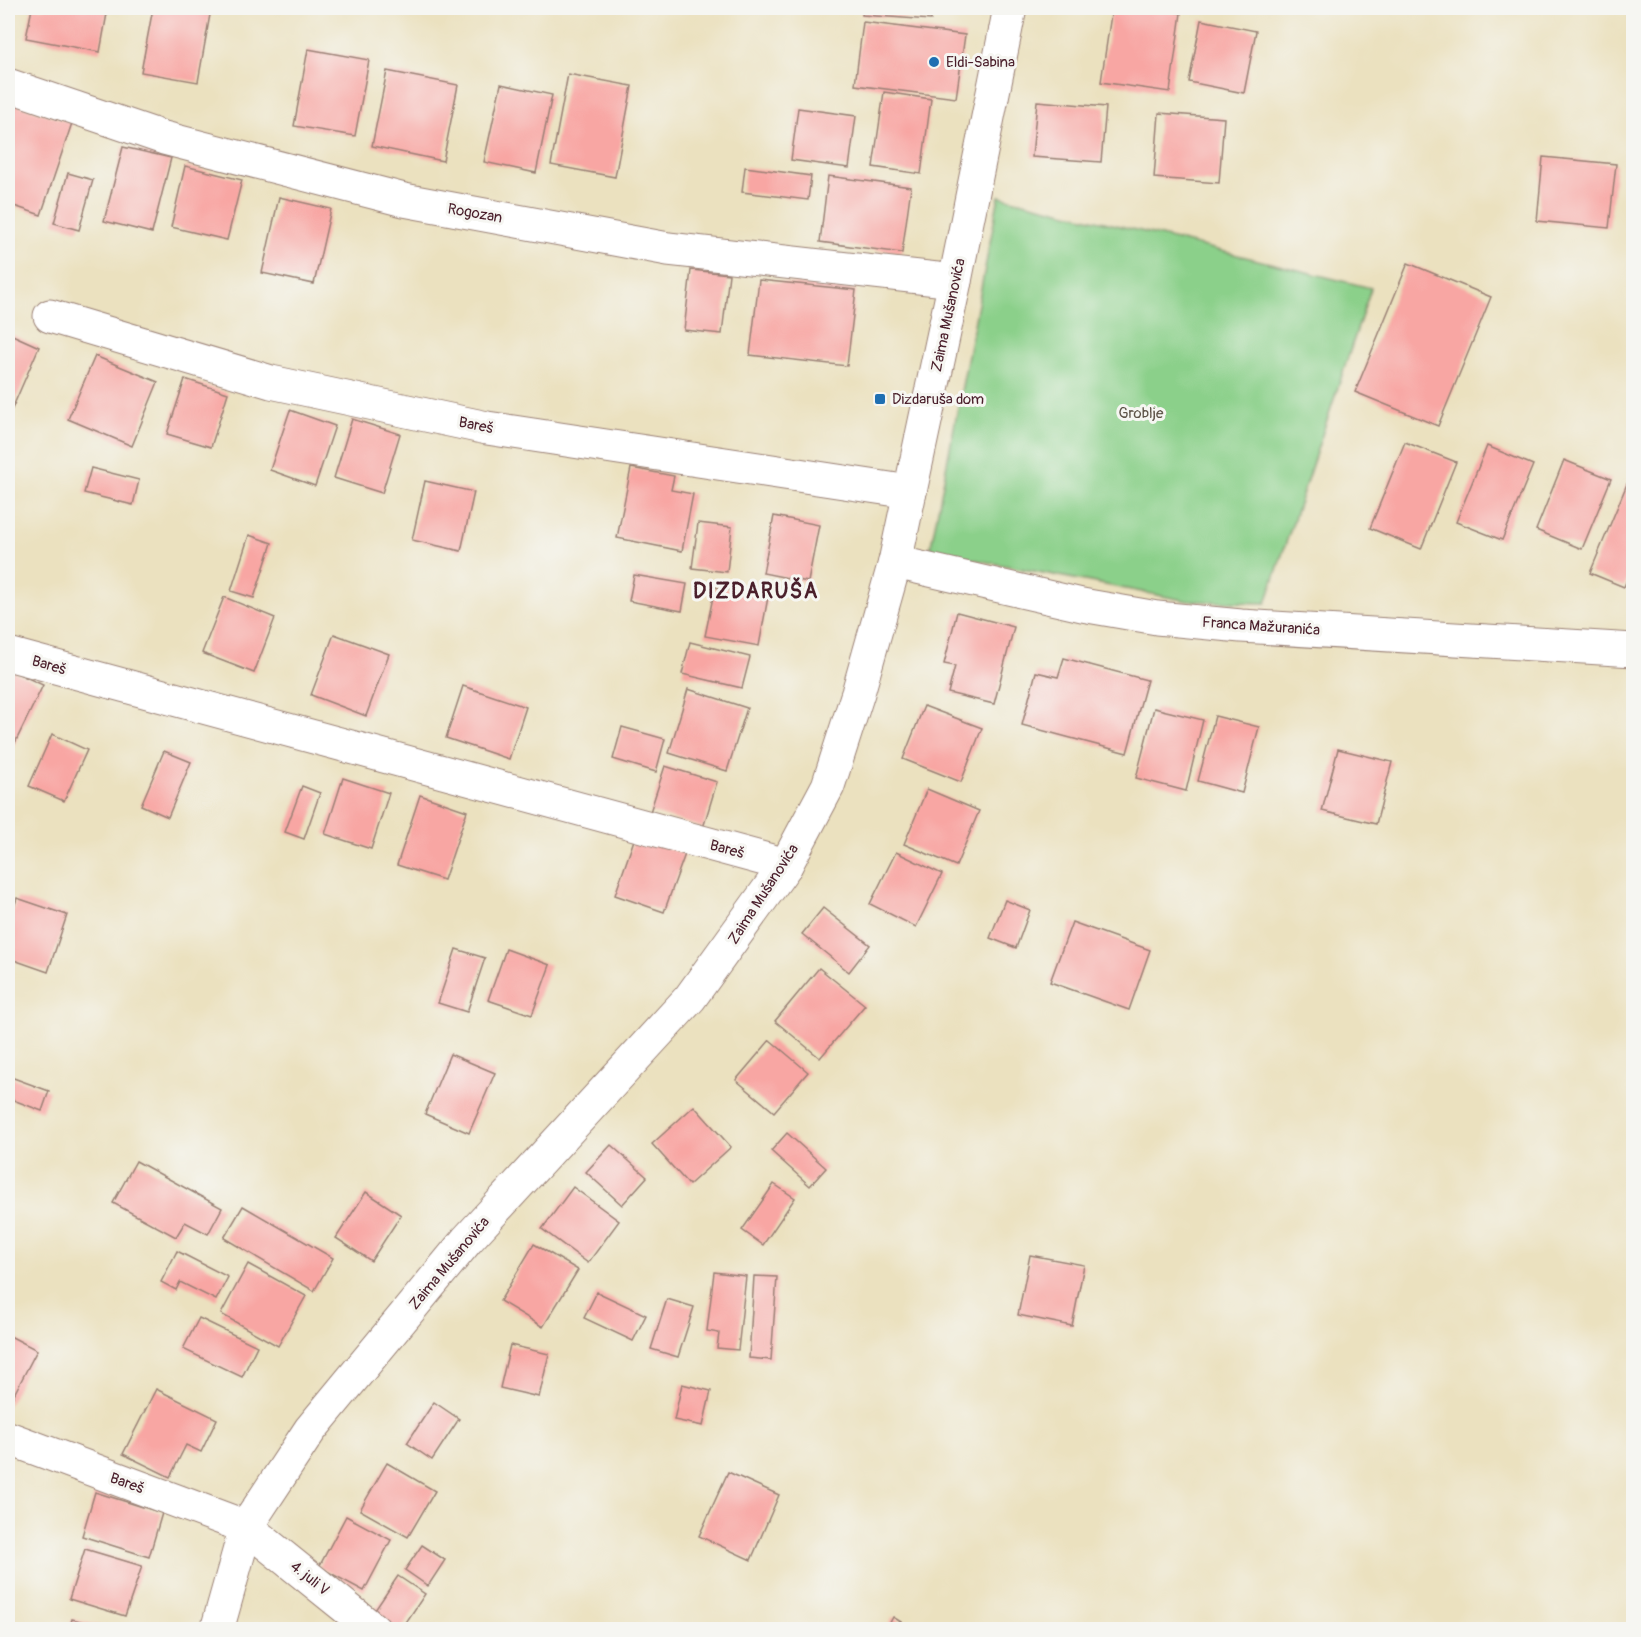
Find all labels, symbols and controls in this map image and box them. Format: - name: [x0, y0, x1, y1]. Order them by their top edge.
- place label: Eldi-Sabina: [946, 53, 1015, 72]
- marker: Eldi-Sabina: [927, 55, 941, 69]
- street label: Rogozan: [446, 199, 504, 228]
- street label: Zaima Mušanovića: [927, 257, 970, 374]
- place label: Dizdaruša dom: [892, 390, 984, 409]
- marker: Dizdaruša dom: [873, 392, 887, 406]
- park label: Groblje: [1119, 404, 1164, 423]
- street label: Bareš: [457, 413, 495, 438]
- district label: DIZDARUŠA: [693, 577, 819, 605]
- street label: Franca Mažuranića: [1201, 613, 1321, 640]
- street label: Bareš: [30, 652, 68, 679]
- street label: Bareš: [708, 836, 746, 863]
- street label: Zaima Mušanovića: [724, 841, 803, 948]
- street label: Zaima Mušanovića: [405, 1213, 494, 1314]
- street label: Bareš: [107, 1469, 147, 1498]
- street label: 4. juli V: [286, 1557, 333, 1600]

